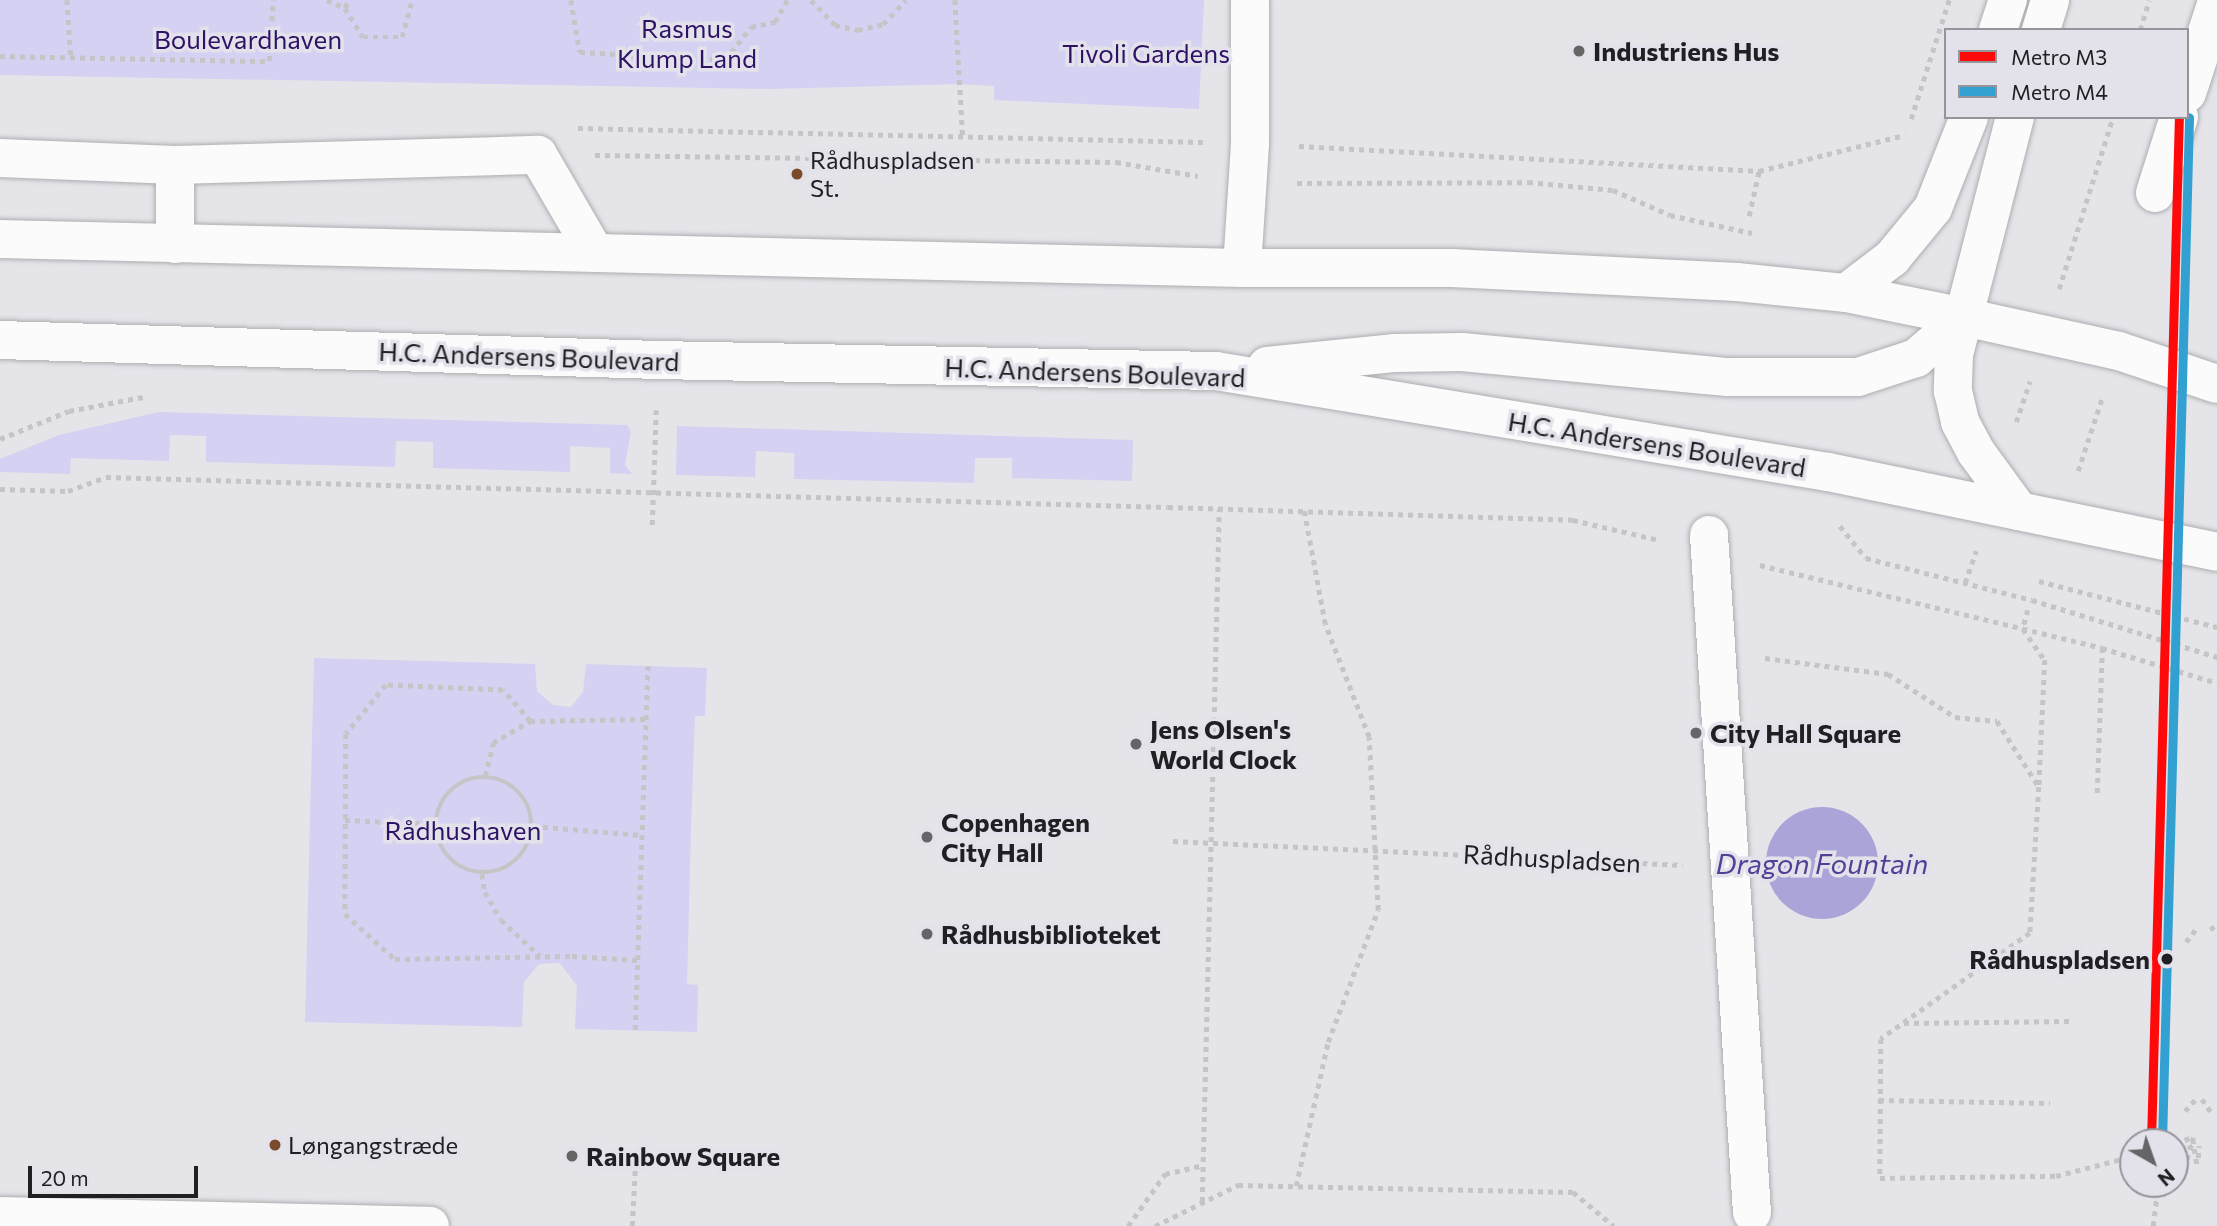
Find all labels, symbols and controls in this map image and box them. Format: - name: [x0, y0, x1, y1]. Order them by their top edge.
- park label: Rasmus Klump Land: [617, 12, 757, 74]
- park label: Boulevardhaven: [154, 23, 342, 55]
- legend: [1944, 28, 2189, 119]
- place label: Industriens Hus: [1593, 35, 1779, 67]
- park label: Tivoli Gardens: [1062, 37, 1230, 69]
- marker: Industriens Hus: [1571, 43, 1587, 59]
- text: Metro M3: [2011, 44, 2107, 69]
- text: Metro M4: [2011, 79, 2108, 104]
- place label: Rådhuspladsen St.: [810, 146, 974, 202]
- marker: Rådhuspladsen St.: [790, 167, 804, 181]
- street label: H.C. Andersens Boulevard: [378, 335, 680, 377]
- street label: H.C. Andersens Boulevard: [944, 351, 1246, 393]
- street label: H.C. Andersens Boulevard: [1506, 405, 1808, 483]
- place label: Jens Olsen's World Clock: [1150, 713, 1297, 774]
- place label: City Hall Square: [1710, 717, 1901, 749]
- marker: City Hall Square: [1688, 725, 1704, 741]
- marker: Jens Olsen's World Clock: [1128, 736, 1144, 752]
- place label: Copenhagen City Hall: [941, 806, 1090, 868]
- park label: Rådhushaven: [385, 814, 541, 846]
- marker: Copenhagen City Hall: [919, 829, 935, 845]
- street label: Rådhuspladsen: [1462, 838, 1642, 878]
- water label: Dragon Fountain: [1716, 846, 1928, 880]
- place label: Rådhusbiblioteket: [941, 918, 1161, 950]
- marker: Rådhusbiblioteket: [919, 926, 935, 942]
- place label: Rådhuspladsen: [1969, 943, 2150, 975]
- marker: Rådhuspladsen: [2156, 948, 2178, 970]
- north arrow: [2119, 1128, 2189, 1198]
- place label: Løngangstræde: [288, 1131, 458, 1159]
- marker: Løngangstræde: [268, 1138, 282, 1152]
- place label: Rainbow Square: [586, 1140, 780, 1172]
- marker: Rainbow Square: [564, 1148, 580, 1164]
- scale bar: [32, 1152, 201, 1196]
- text: 20 m: [41, 1165, 89, 1190]
- text: N: [2154, 1165, 2179, 1191]

